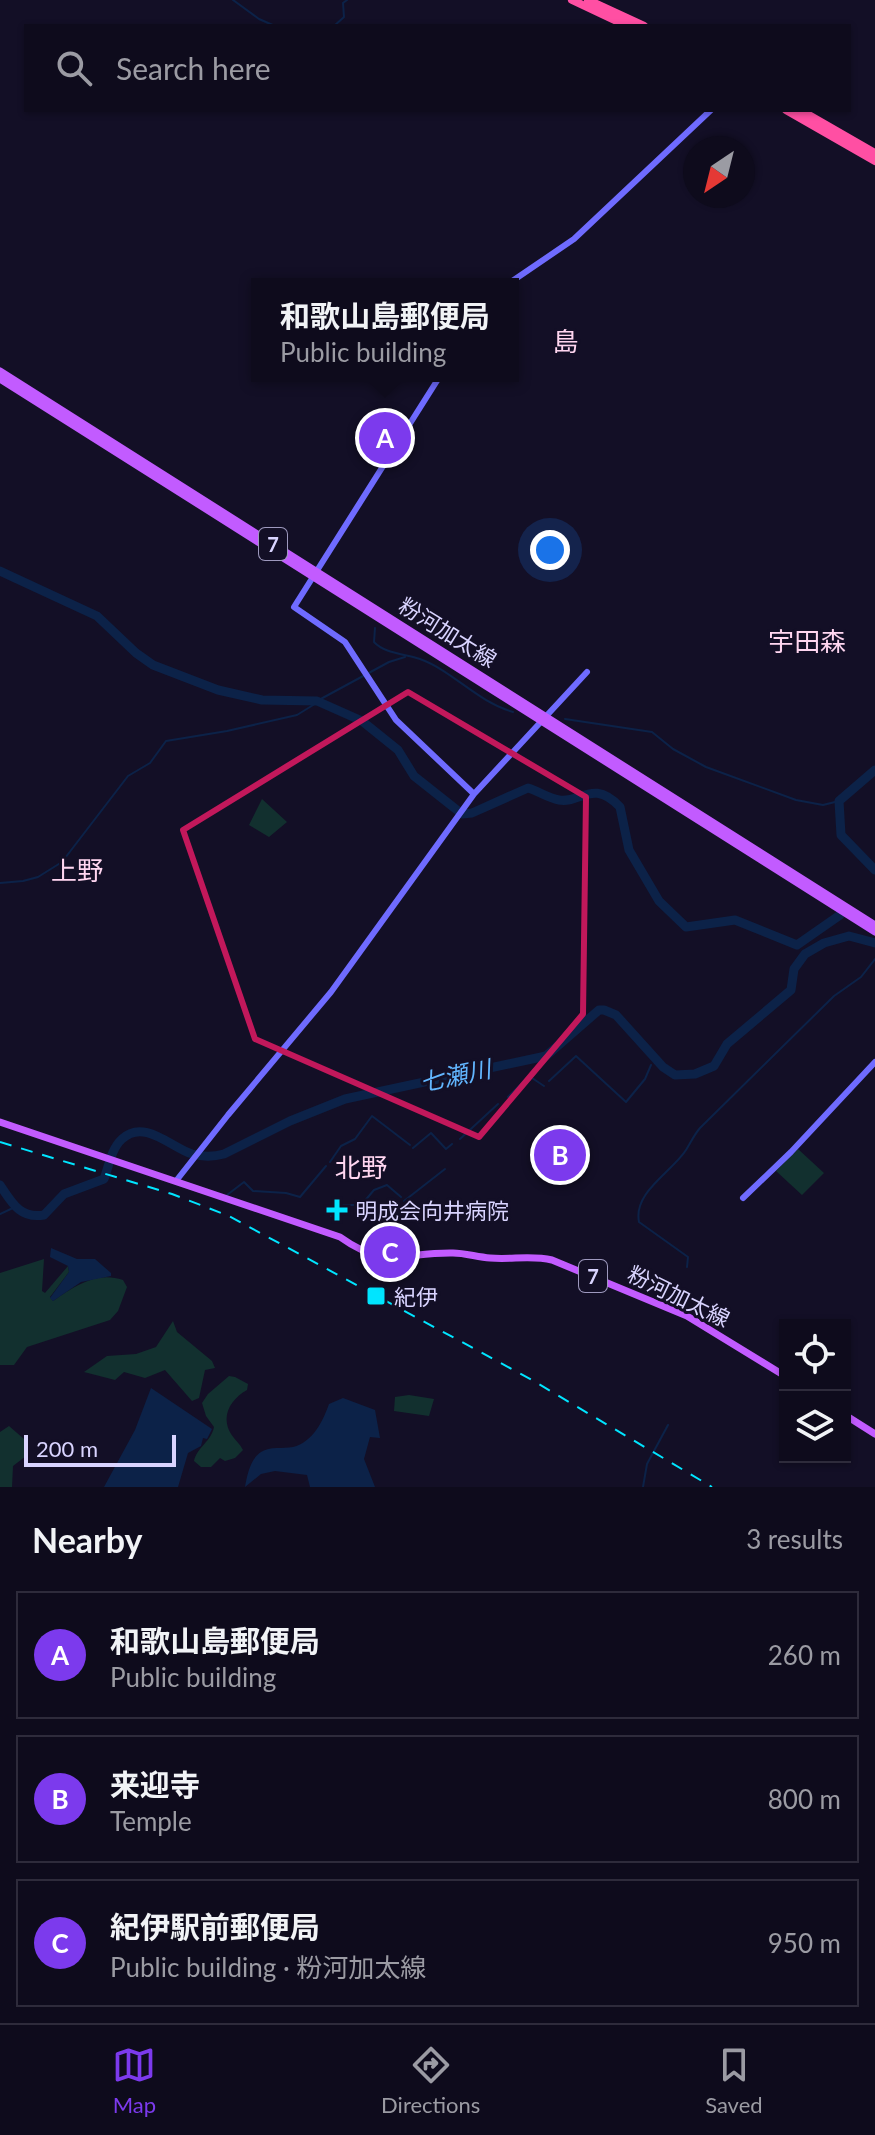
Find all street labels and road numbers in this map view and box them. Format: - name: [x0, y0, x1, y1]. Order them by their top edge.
- road number: 7: [259, 528, 287, 560]
- street label: 粉河加太線: [394, 591, 502, 673]
- road number: 7: [579, 1260, 607, 1292]
- street label: 粉河加太線: [624, 1260, 734, 1332]

